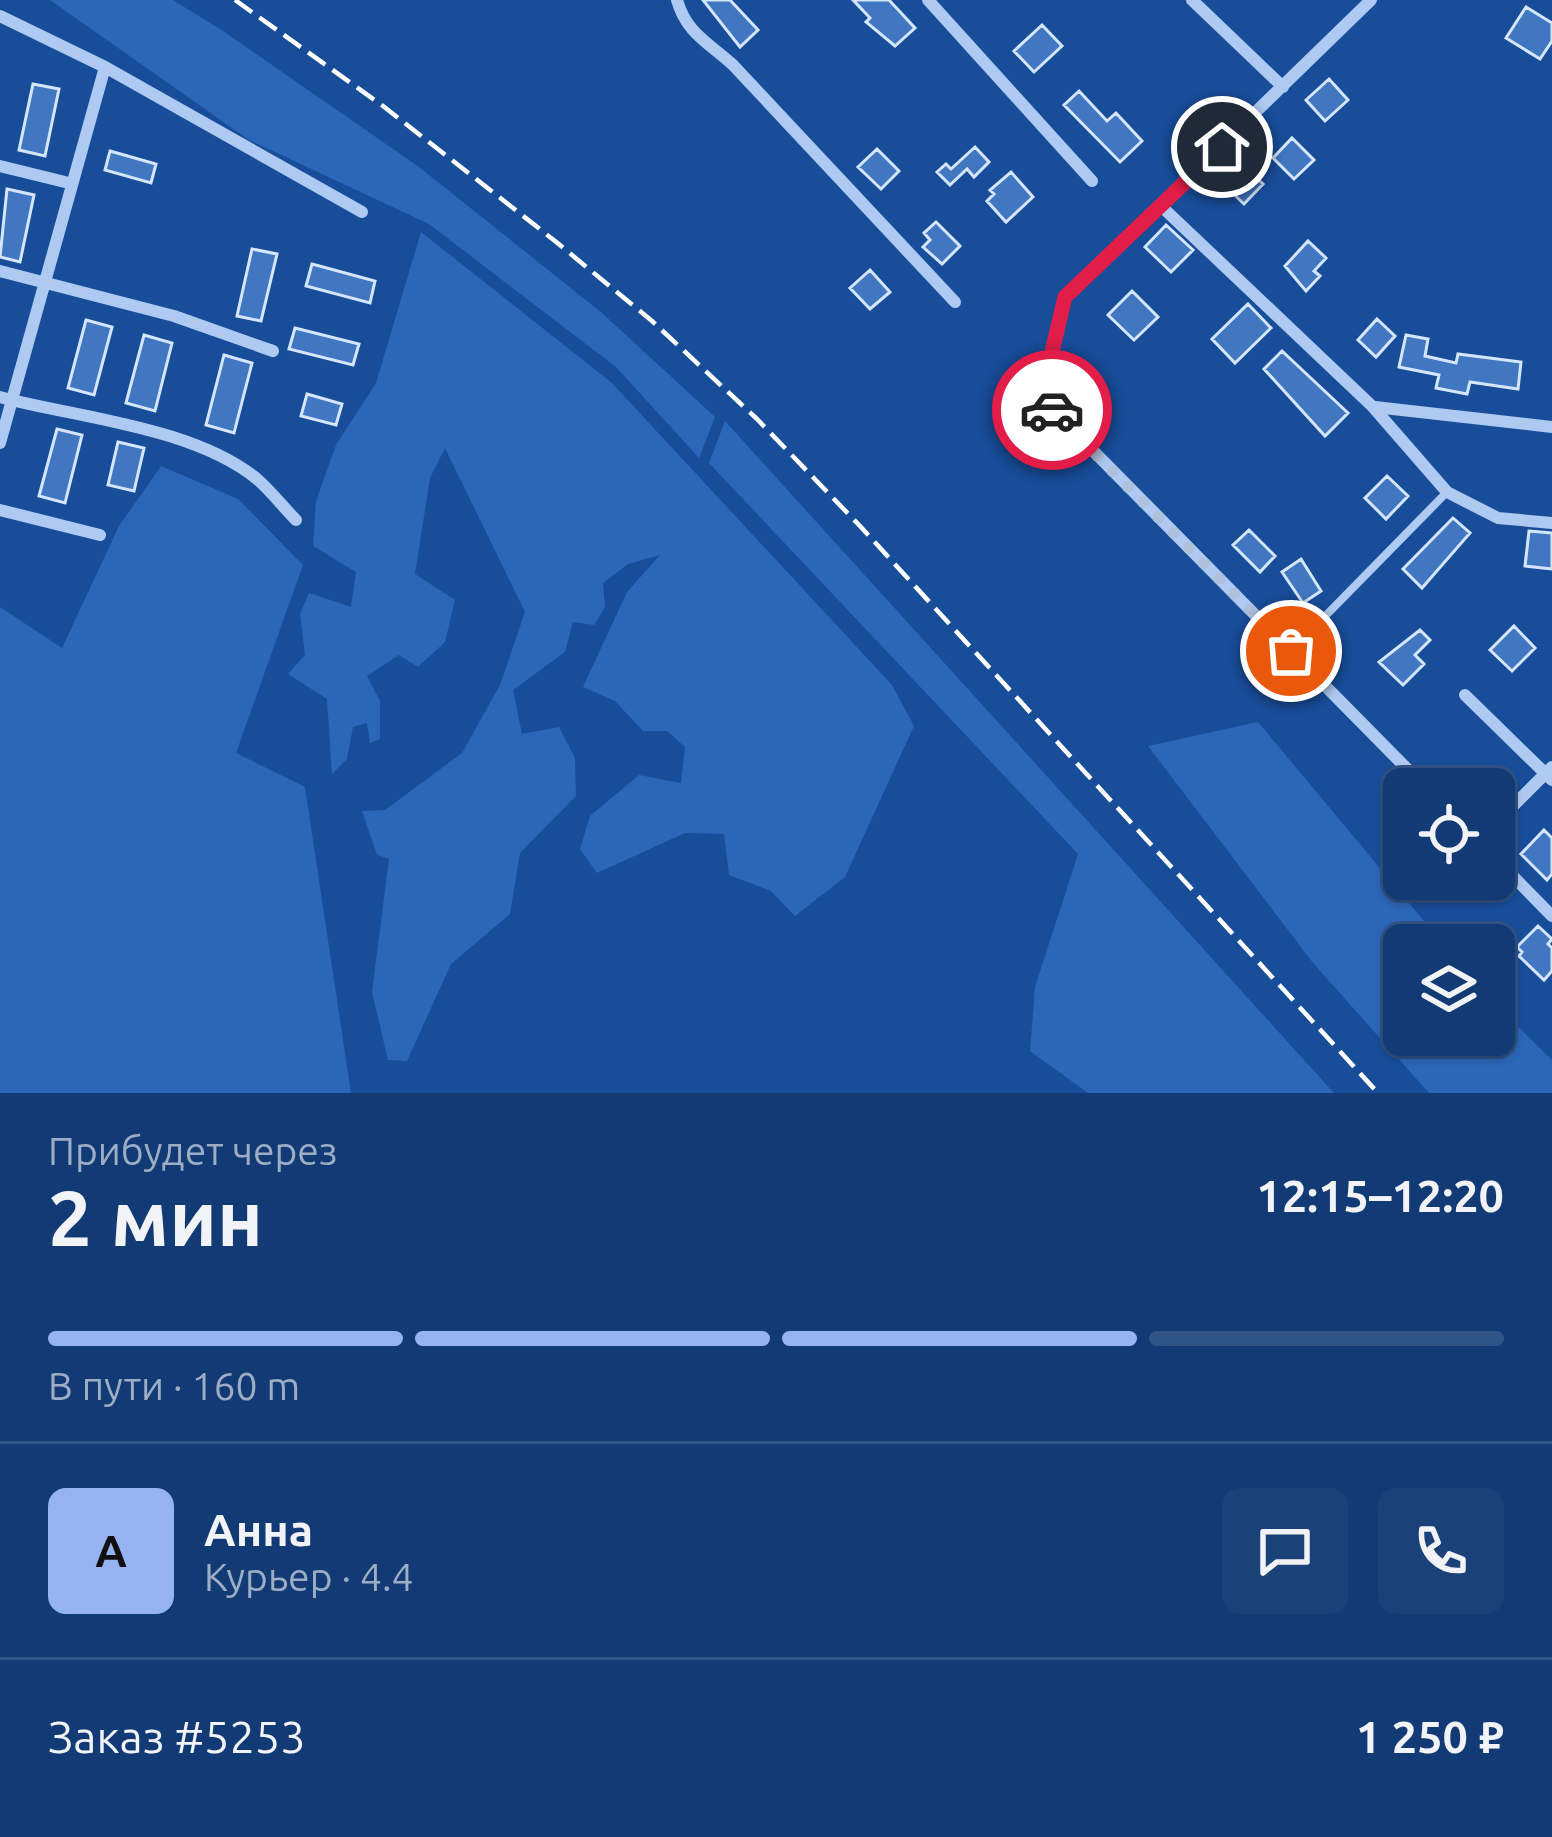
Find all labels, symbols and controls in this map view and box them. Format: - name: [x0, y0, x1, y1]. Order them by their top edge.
- pin: [1171, 96, 1273, 198]
- icon: home: [1189, 114, 1255, 180]
- courier: [992, 350, 1112, 470]
- icon: car: [1019, 377, 1085, 443]
- pin: [1240, 600, 1342, 702]
- icon: bag: [1258, 618, 1324, 684]
- map controls: [1383, 768, 1515, 1056]
- button: locate: [1383, 768, 1515, 900]
- button: layers: [1383, 924, 1515, 1056]
- text: Прибудет через: [48, 1129, 337, 1172]
- text: 12:15–12:20: [1256, 1170, 1504, 1221]
- text: 2 мин: [48, 1173, 263, 1261]
- text: В пути · 160 m: [48, 1364, 300, 1407]
- button: chat: [1222, 1488, 1348, 1614]
- button: phone: [1378, 1488, 1504, 1614]
- text: Анна: [204, 1504, 313, 1555]
- text: А: [95, 1525, 127, 1576]
- text: Курьер · 4.4: [204, 1555, 414, 1598]
- text: Заказ #5253: [48, 1711, 306, 1762]
- text: 1 250 ₽: [1356, 1711, 1504, 1762]

